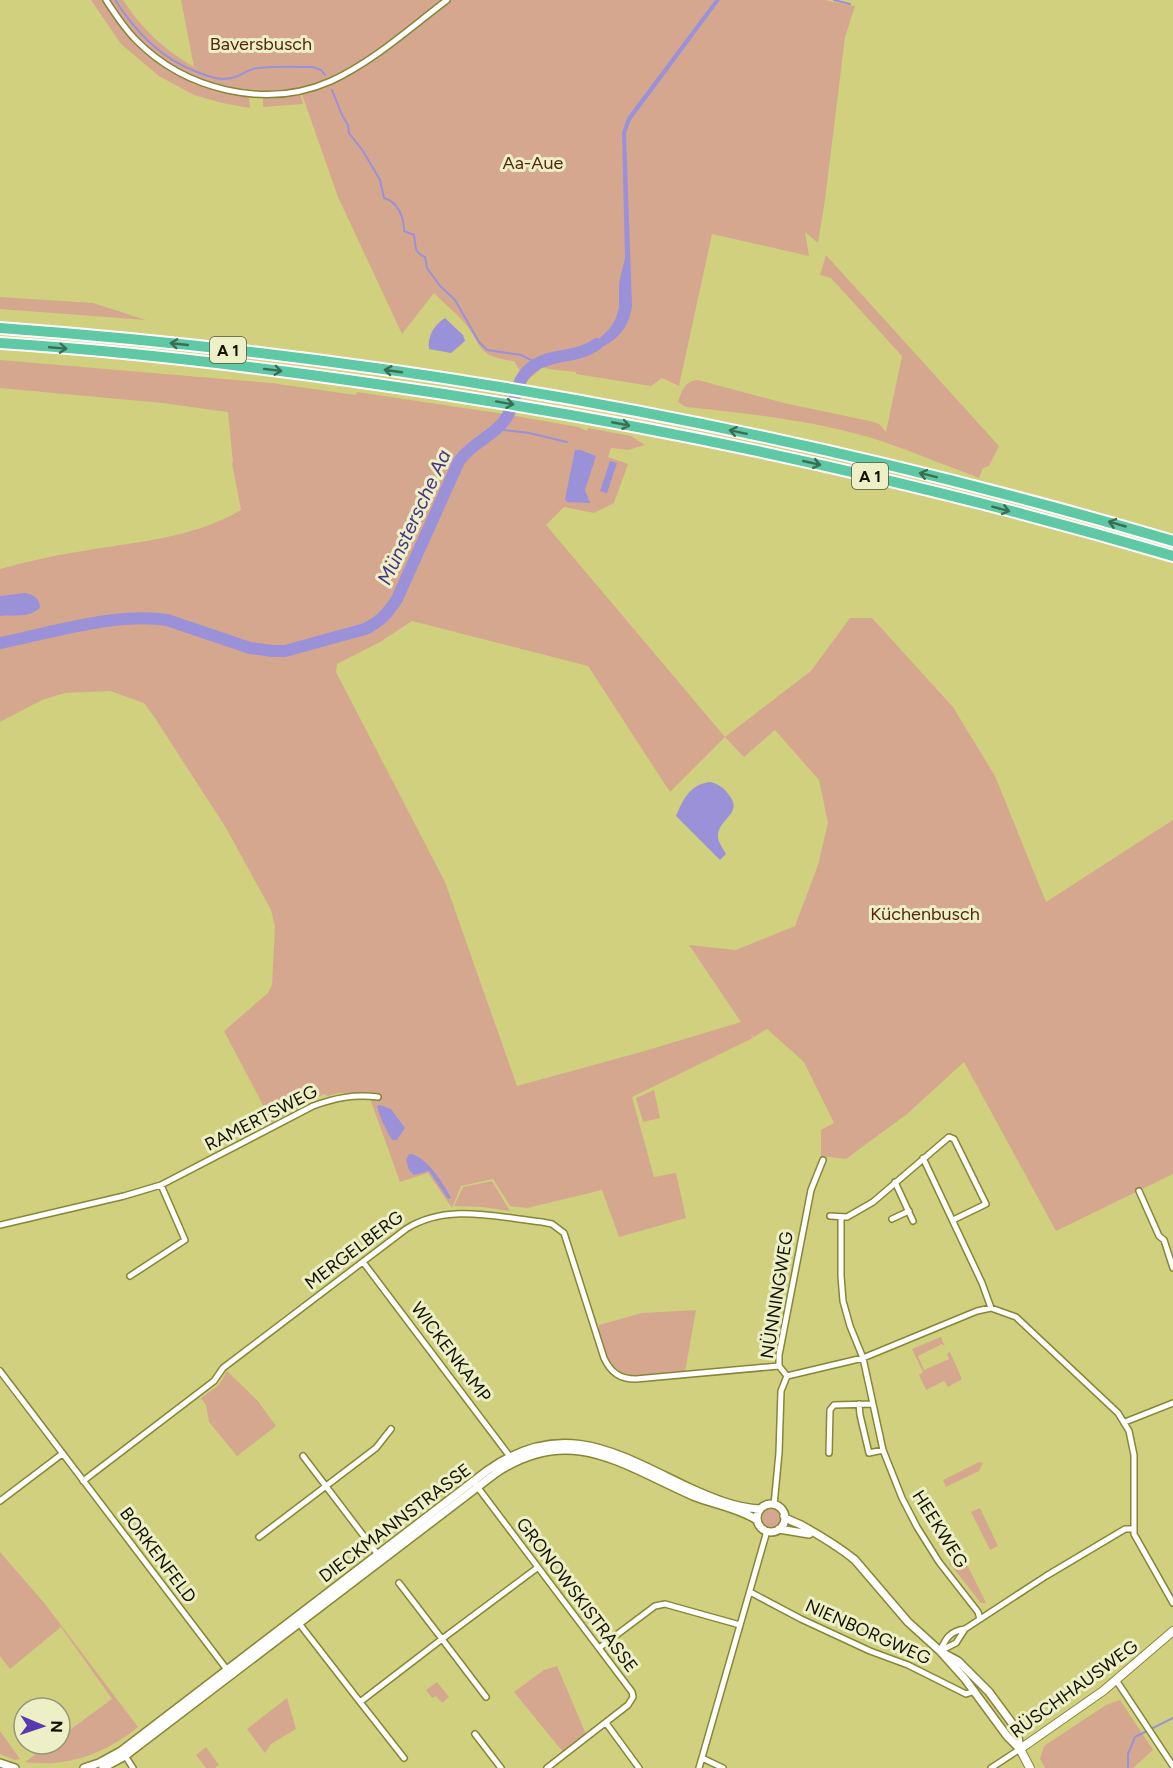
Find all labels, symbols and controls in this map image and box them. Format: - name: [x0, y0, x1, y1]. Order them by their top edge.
- park label: Baversbusch: [210, 33, 312, 55]
- park label: Aa-Aue: [503, 152, 564, 174]
- road number: A 1: [210, 337, 246, 363]
- one-way arrow: [170, 338, 190, 349]
- one-way arrow: [48, 343, 68, 354]
- one-way arrow: [263, 365, 283, 376]
- one-way arrow: [384, 365, 404, 376]
- one-way arrow: [495, 398, 514, 409]
- one-way arrow: [611, 419, 630, 430]
- one-way arrow: [729, 426, 748, 437]
- water label: Münstersche Aa: [372, 445, 456, 589]
- one-way arrow: [802, 457, 821, 469]
- road number: A 1: [852, 463, 888, 489]
- one-way arrow: [919, 468, 938, 480]
- one-way arrow: [992, 503, 1011, 515]
- one-way arrow: [1108, 518, 1127, 530]
- park label: Küchenbusch: [870, 903, 980, 925]
- street label: RAMERTSWEG: [201, 1080, 321, 1156]
- street label: MERGELBERG: [300, 1206, 408, 1294]
- street label: NÜNNINGWEG: [756, 1229, 798, 1360]
- street label: WICKENKAMP: [406, 1298, 496, 1406]
- street label: DIECKMANNSTRASSE: [315, 1459, 475, 1587]
- street label: HEEKWEG: [908, 1486, 973, 1572]
- street label: BORKENFELD: [115, 1503, 201, 1607]
- street label: GRONOWSKISTRASSE: [512, 1513, 642, 1677]
- street label: NIENBORGWEG: [802, 1595, 934, 1670]
- street label: RÜSCHHAUSWEG: [1006, 1635, 1142, 1743]
- north arrow: [12, 1696, 72, 1756]
- text: N: [47, 1720, 66, 1733]

